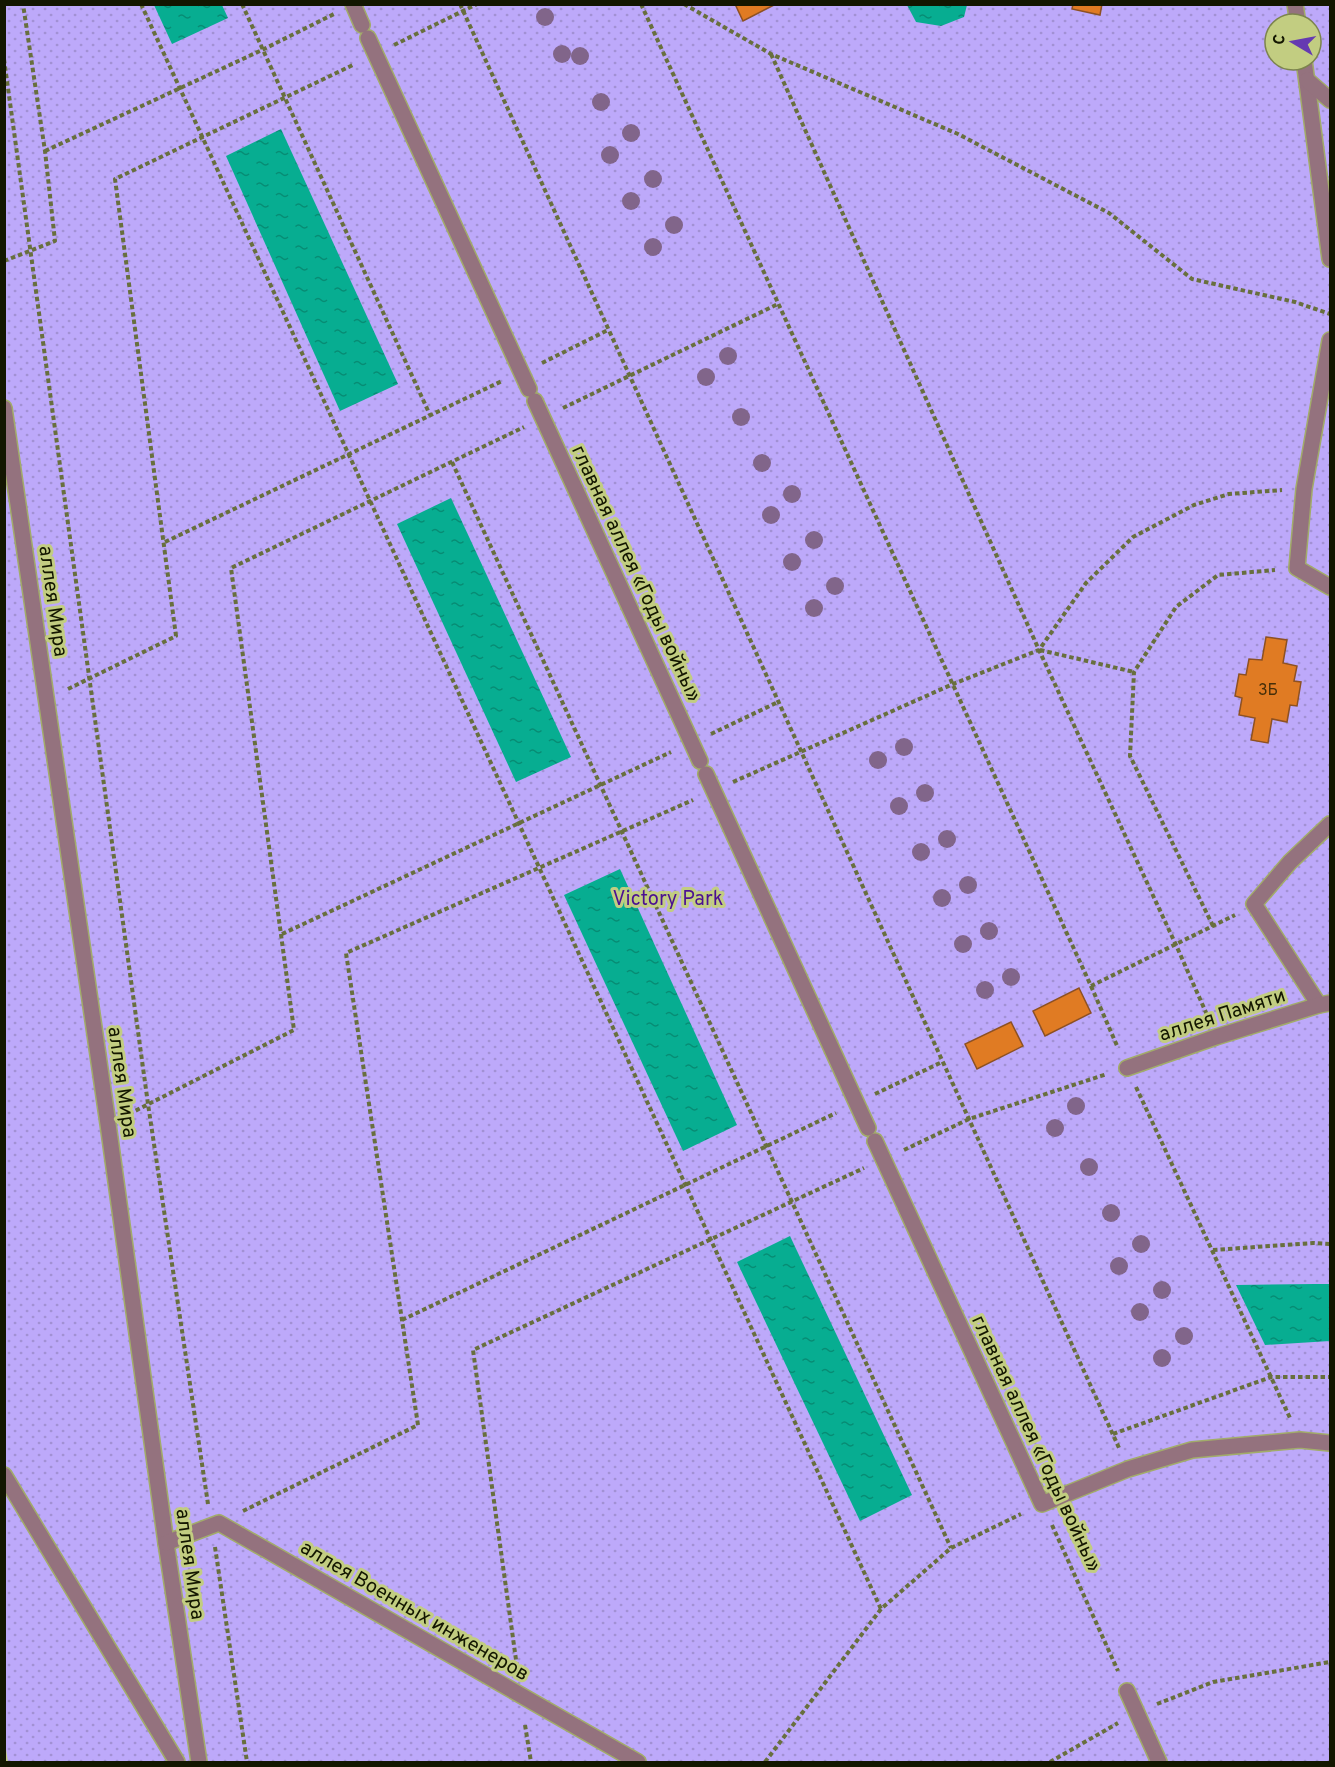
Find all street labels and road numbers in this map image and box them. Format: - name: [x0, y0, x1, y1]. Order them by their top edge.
- street label: главная аллея «Годы войны»: [564, 441, 706, 706]
- street label: аллея Мира: [31, 544, 73, 658]
- street label: аллея Памяти: [1156, 983, 1289, 1049]
- street label: аллея Мира: [100, 1025, 142, 1139]
- street label: главная аллея «Годы войны»: [964, 1311, 1106, 1576]
- street label: аллея Мира: [168, 1507, 210, 1621]
- street label: аллея Военных инженеров: [295, 1535, 533, 1688]

